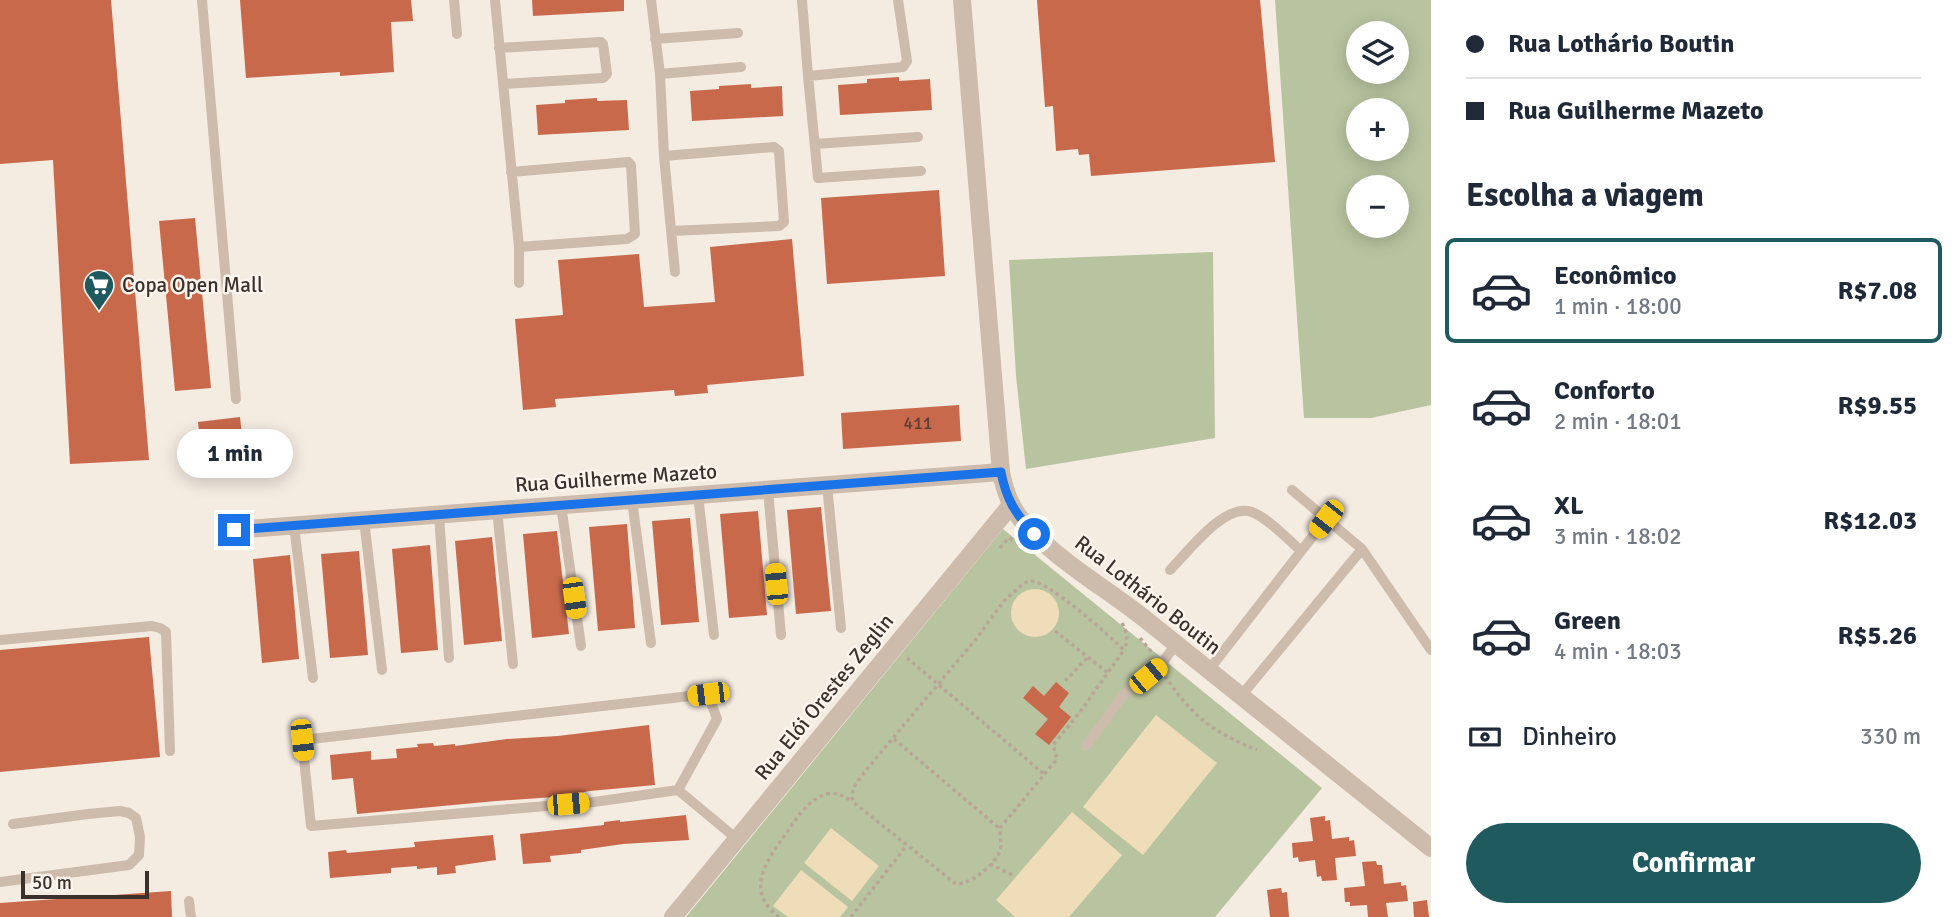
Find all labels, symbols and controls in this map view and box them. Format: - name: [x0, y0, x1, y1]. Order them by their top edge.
- map controls: [1346, 21, 1409, 238]
- button: layers: [1346, 21, 1409, 84]
- text: Rua Lothário Boutin: [1508, 28, 1734, 60]
- text: Rua Guilherme Mazeto: [1508, 95, 1764, 127]
- button: +: [1346, 98, 1409, 161]
- button: −: [1346, 175, 1409, 238]
- text: Escolha a viagem: [1466, 176, 1704, 215]
- icon: car: [1470, 259, 1533, 322]
- text: Econômico: [1554, 260, 1677, 292]
- supermarket icon: Copa Open Mall: [82, 268, 116, 312]
- place label: Copa Open Mall: [122, 272, 263, 298]
- text: R$7.08: [1837, 275, 1917, 307]
- text: 1 min · 18:00: [1554, 292, 1682, 321]
- icon: car: [1470, 374, 1533, 437]
- text: Conforto: [1554, 375, 1655, 407]
- text: R$9.55: [1837, 390, 1917, 422]
- text: 2 min · 18:01: [1554, 407, 1682, 436]
- house number: 411: [903, 412, 933, 434]
- callout: 1 min: [176, 428, 292, 477]
- text: 1 min: [207, 439, 263, 468]
- street label: Rua Guilherme Mazeto: [514, 458, 718, 498]
- icon: car: [1470, 489, 1533, 552]
- text: XL: [1554, 490, 1584, 522]
- car: [1305, 496, 1348, 542]
- text: R$12.03: [1823, 505, 1917, 537]
- route end: [218, 514, 250, 546]
- route start: [1018, 518, 1050, 550]
- text: 3 min · 18:02: [1554, 522, 1682, 551]
- street label: Rua Lothário Boutin: [1070, 530, 1226, 660]
- car: [764, 562, 789, 606]
- car: [561, 576, 588, 620]
- icon: car: [1470, 604, 1533, 667]
- text: Green: [1554, 605, 1621, 637]
- street label: Rua Elói Orestes Zeglin: [749, 609, 899, 785]
- text: R$5.26: [1837, 620, 1917, 652]
- text: 4 min · 18:03: [1554, 637, 1682, 666]
- car: [1126, 654, 1171, 698]
- car: [686, 681, 731, 707]
- car: [290, 718, 315, 762]
- icon: cash: [1466, 718, 1504, 756]
- text: Dinheiro: [1522, 721, 1617, 753]
- text: 330 m: [1860, 722, 1921, 751]
- car: [547, 792, 590, 816]
- button: Confirmar: [1466, 823, 1921, 903]
- scale bar: [21, 868, 149, 900]
- text: 50 m: [32, 871, 72, 895]

